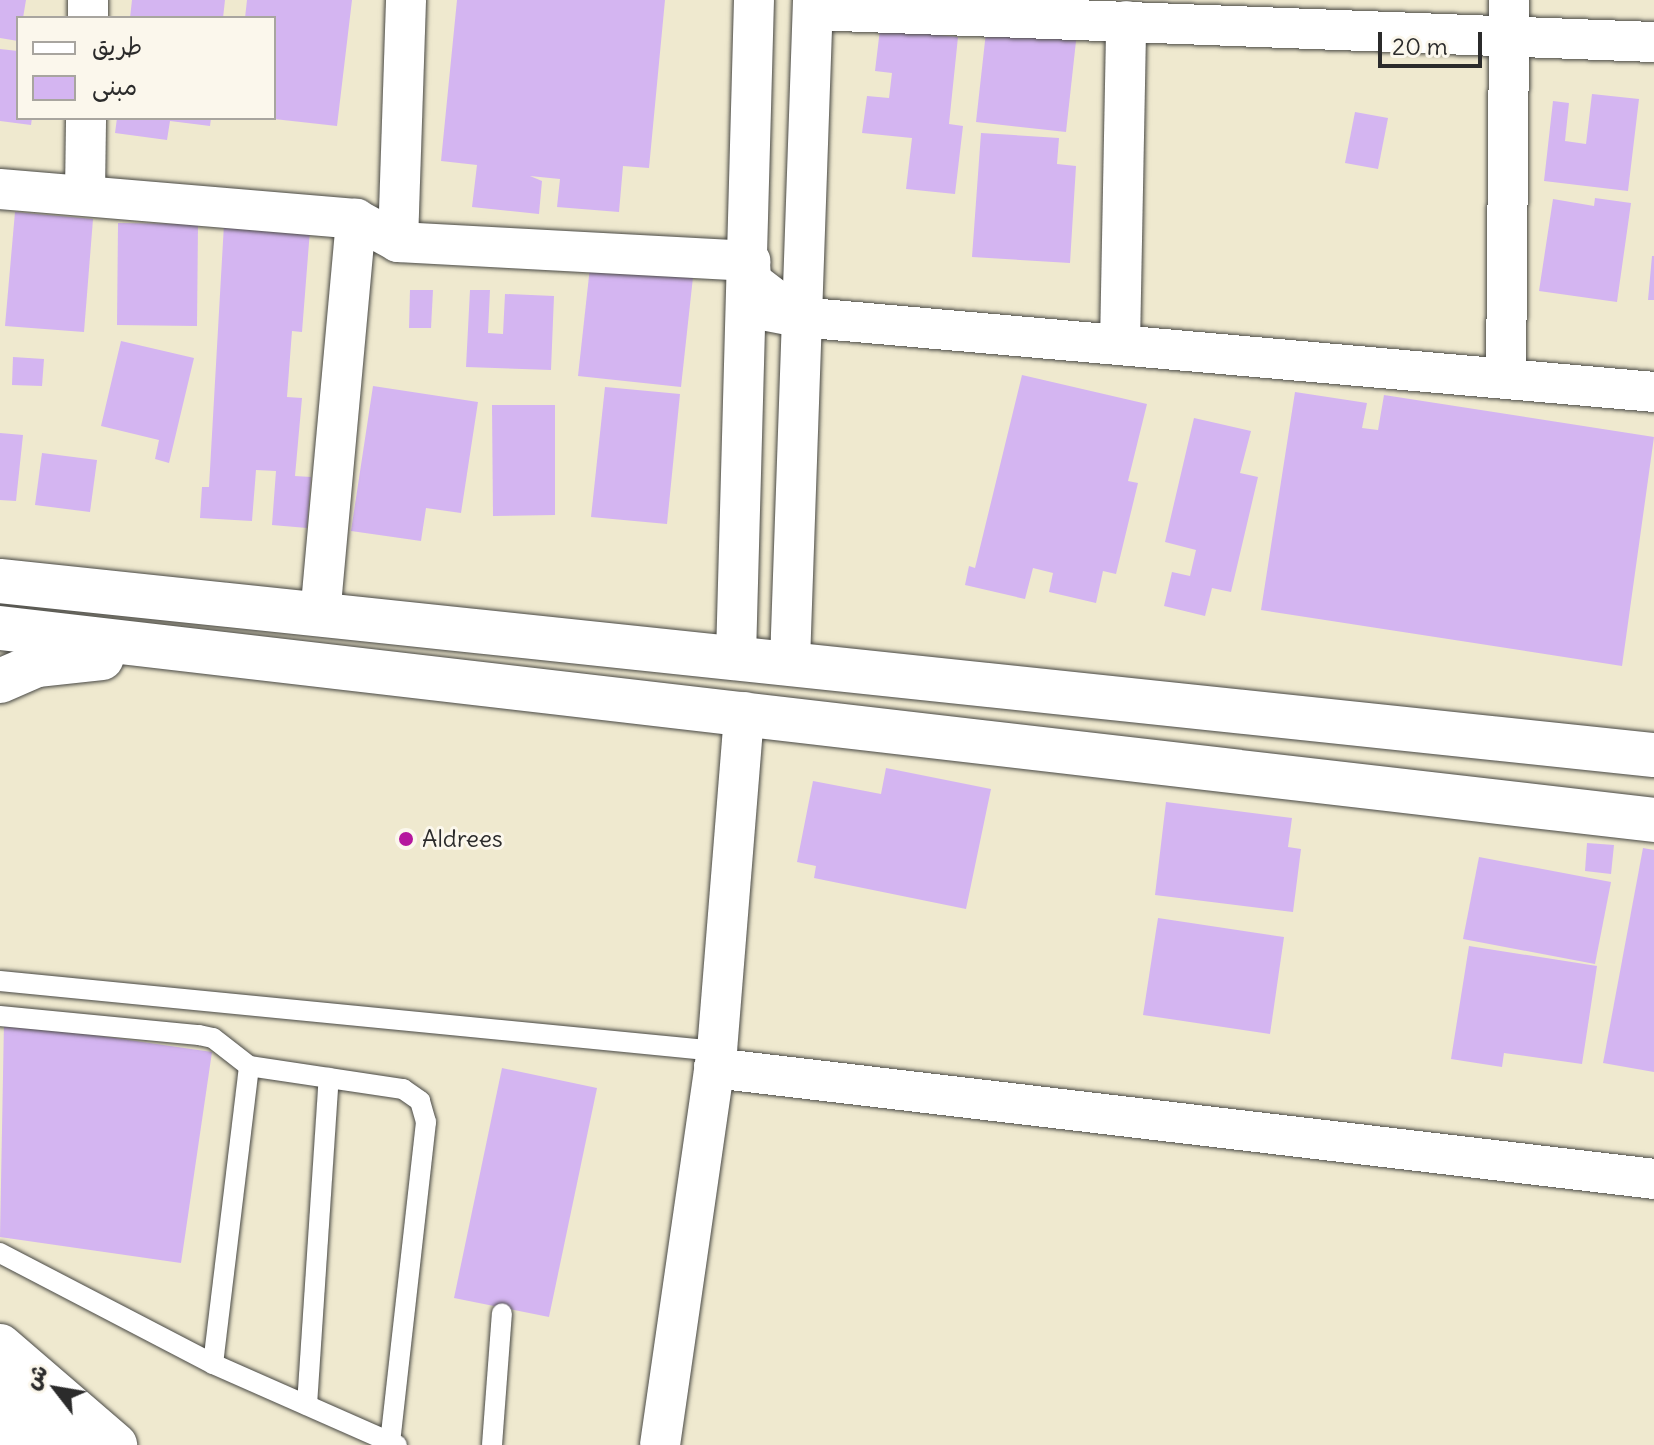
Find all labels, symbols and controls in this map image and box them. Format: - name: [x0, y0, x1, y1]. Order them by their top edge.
- legend: [16, 16, 276, 120]
- scale bar: [1382, 16, 1486, 66]
- text: طريق: [92, 31, 142, 61]
- text: 20 m: [1392, 31, 1448, 61]
- text: مبنى: [92, 71, 137, 101]
- place label: Aldrees: [422, 825, 503, 853]
- marker: Aldrees: [397, 830, 415, 848]
- north arrow: [16, 1349, 96, 1429]
- text: ش: [17, 1359, 54, 1394]

